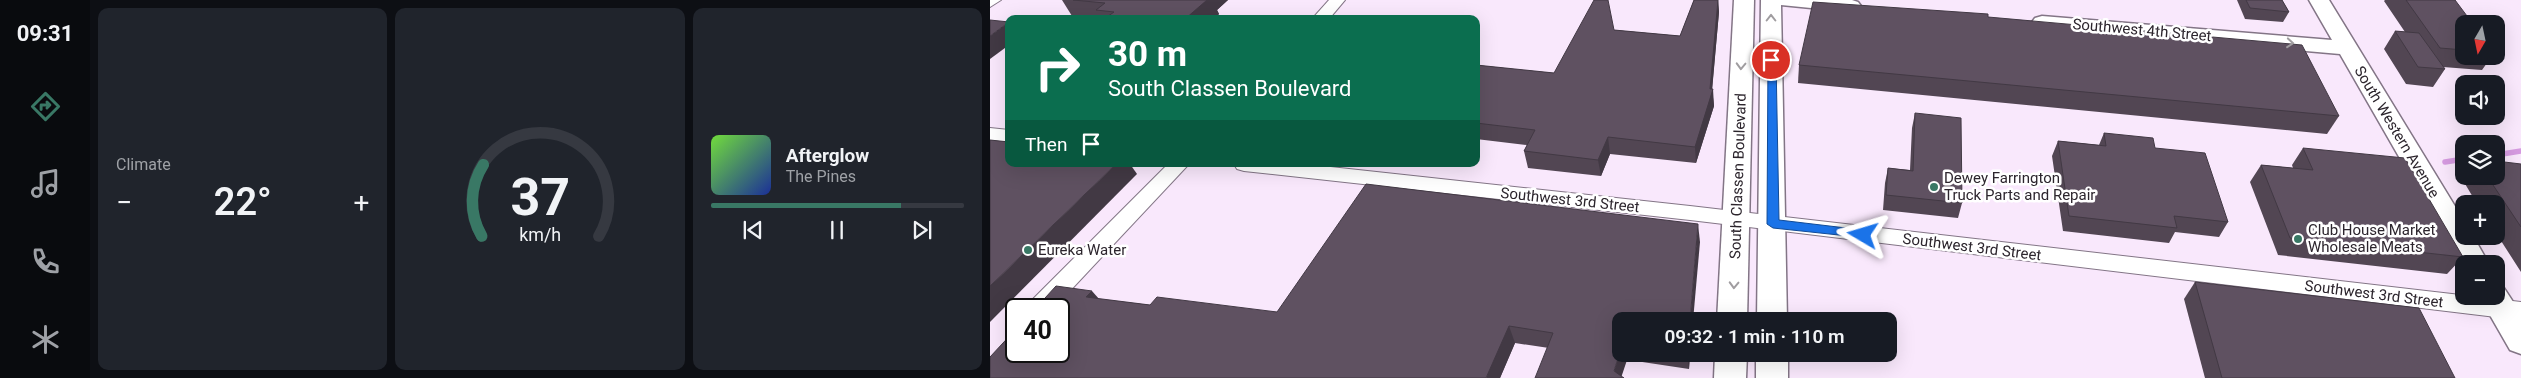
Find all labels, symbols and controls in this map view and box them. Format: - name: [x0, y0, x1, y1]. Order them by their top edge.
- one-way arrow: [1766, 14, 1776, 22]
- street label: Southwest 4th Street: [2072, 15, 2212, 45]
- north arrow: [2455, 15, 2505, 65]
- map controls: [2455, 15, 2505, 305]
- text: 09:31: [17, 21, 73, 46]
- text: 30 m: [1108, 34, 1187, 75]
- icon: right: [1025, 35, 1090, 100]
- one-way arrow: [2286, 37, 2294, 48]
- pin: [1750, 39, 1792, 81]
- icon: arrive: [1757, 46, 1785, 74]
- one-way arrow: [1736, 62, 1747, 70]
- street label: South Western Avenue: [2351, 63, 2443, 201]
- button: sound: [2455, 75, 2505, 125]
- text: South Classen Boulevard: [1108, 76, 1352, 101]
- icon: directions: [28, 89, 63, 124]
- street label: South Classen Boulevard: [1726, 93, 1750, 259]
- icon: arrive: [1077, 130, 1105, 158]
- text: Then: [1025, 133, 1067, 156]
- button: layers: [2455, 135, 2505, 185]
- text: Afterglow: [786, 144, 869, 167]
- text: Climate: [116, 155, 171, 174]
- icon: music: [28, 166, 63, 201]
- text: 37: [510, 167, 570, 228]
- text: The Pines: [786, 167, 856, 186]
- place label: Dewey Farrington Truck Parts and Repair: [1944, 169, 2095, 204]
- text: 22°: [214, 180, 272, 224]
- marker: Dewey Farrington Truck Parts and Repair: [1928, 181, 1940, 193]
- street label: Southwest 3rd Street: [1500, 184, 1640, 216]
- text: −: [116, 186, 132, 219]
- text: +: [353, 186, 369, 219]
- button: +: [2455, 195, 2505, 245]
- position arrow: [1836, 208, 1888, 260]
- icon: previous: [739, 216, 767, 244]
- icon: pause: [823, 216, 851, 244]
- icon: next: [908, 216, 936, 244]
- place label: Club House Market Wholesale Meats: [2308, 221, 2436, 256]
- text: km/h: [519, 224, 561, 245]
- street label: Southwest 3rd Street: [1902, 230, 2042, 264]
- marker: Club House Market Wholesale Meats: [2292, 233, 2304, 245]
- place label: Eureka Water: [1038, 241, 1126, 259]
- icon: phone: [28, 244, 63, 279]
- marker: Eureka Water: [1022, 244, 1034, 256]
- button: −: [2455, 255, 2505, 305]
- street label: Southwest 3rd Street: [2304, 277, 2444, 311]
- one-way arrow: [1728, 282, 1739, 290]
- speed limit sign: 40: [1005, 298, 1070, 363]
- icon: climate: [28, 322, 63, 357]
- text: 09:32 · 1 min · 110 m: [1664, 325, 1845, 348]

